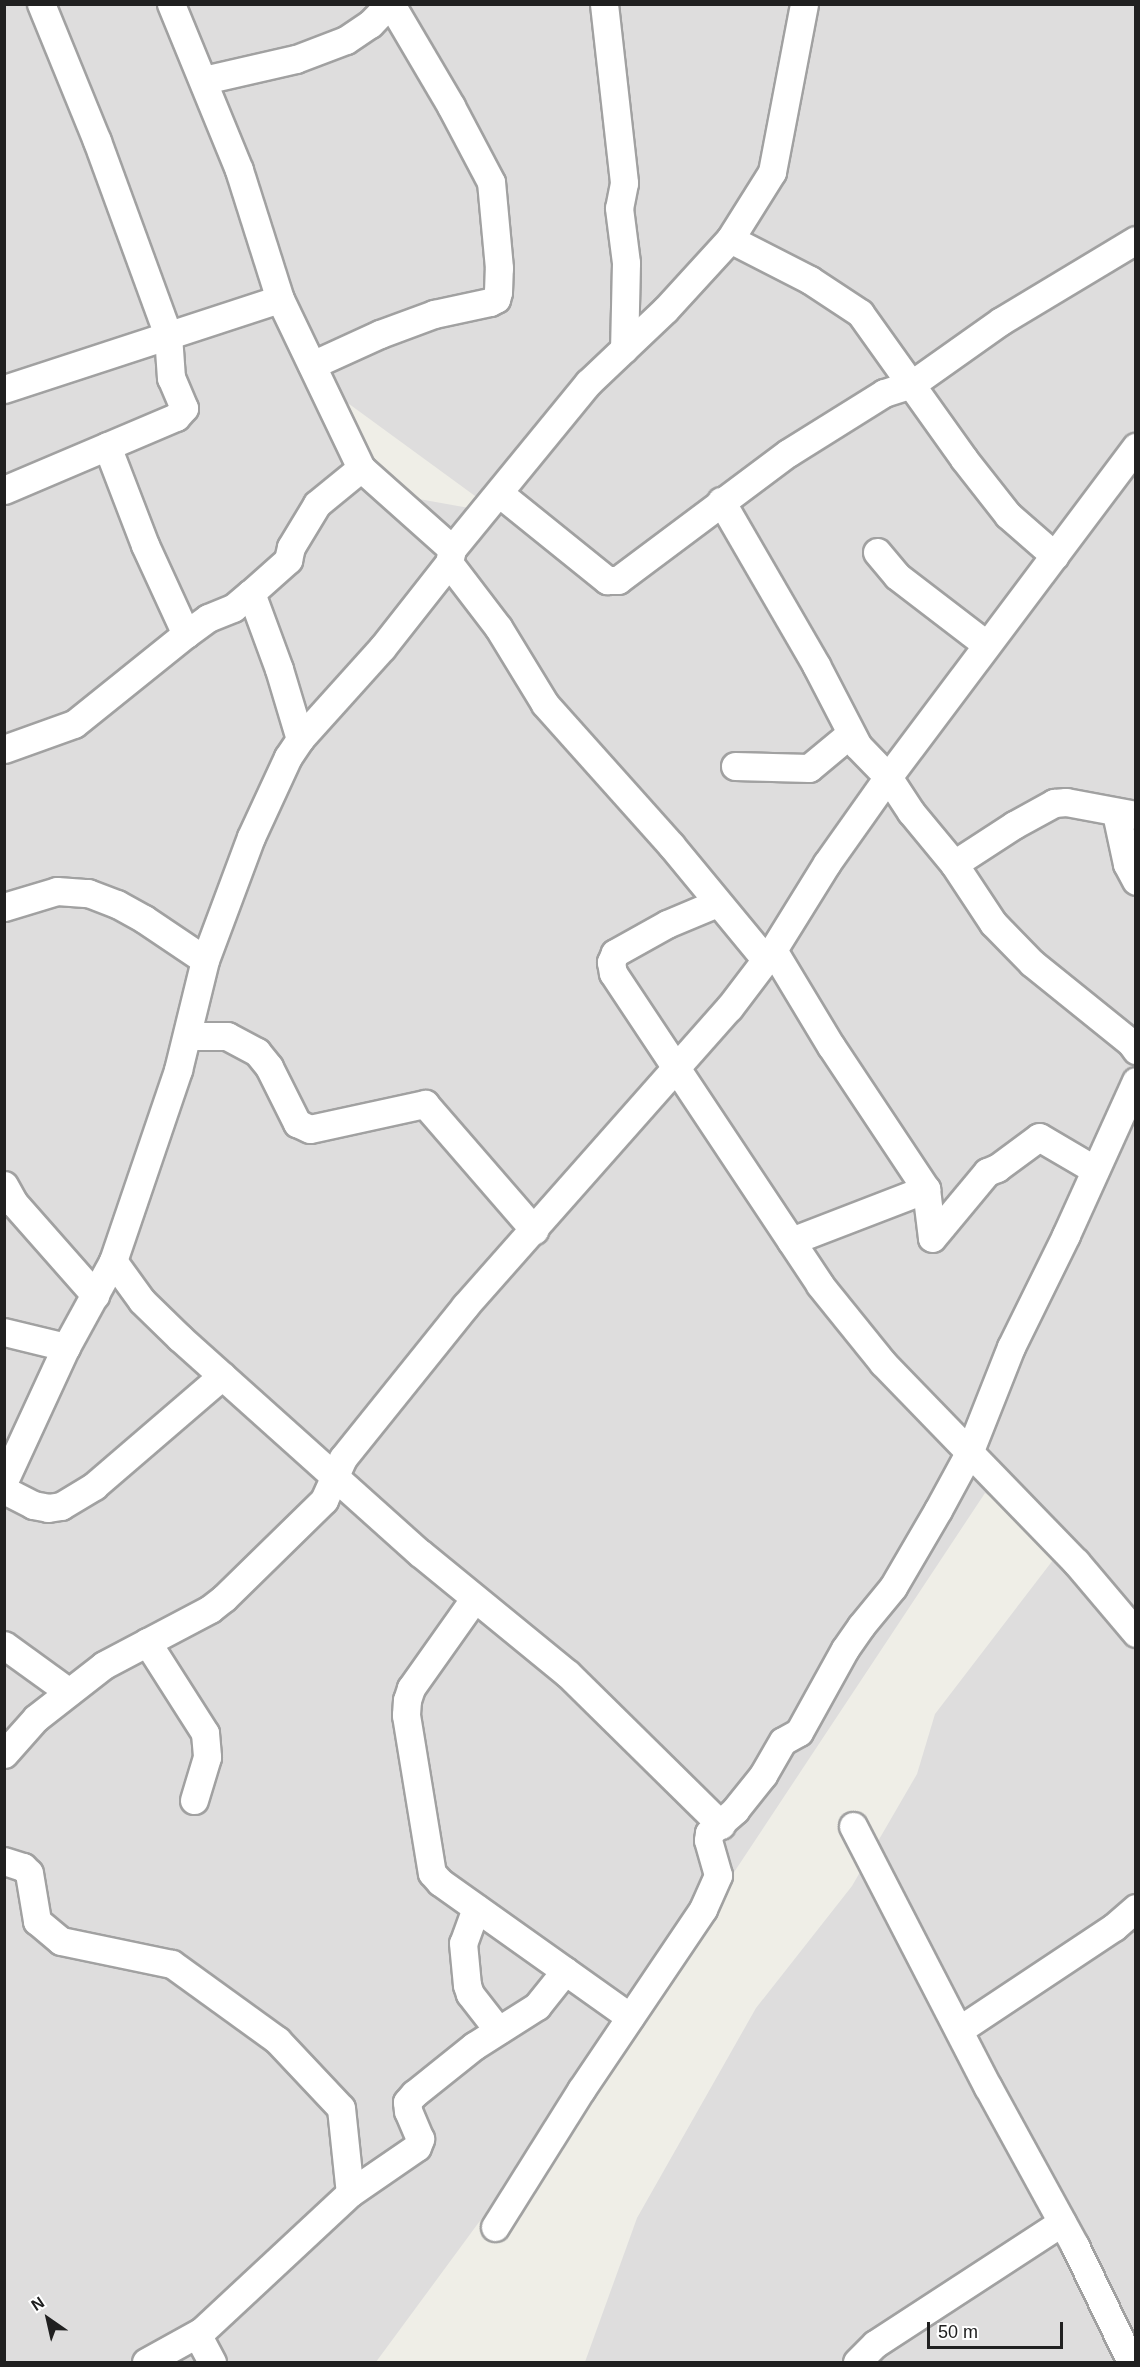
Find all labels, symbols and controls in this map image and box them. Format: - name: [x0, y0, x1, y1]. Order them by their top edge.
- north arrow: [18, 2289, 78, 2349]
- text: N: [28, 2293, 47, 2314]
- scale bar: [930, 2310, 1066, 2348]
- text: 50 m: [938, 2322, 978, 2342]

